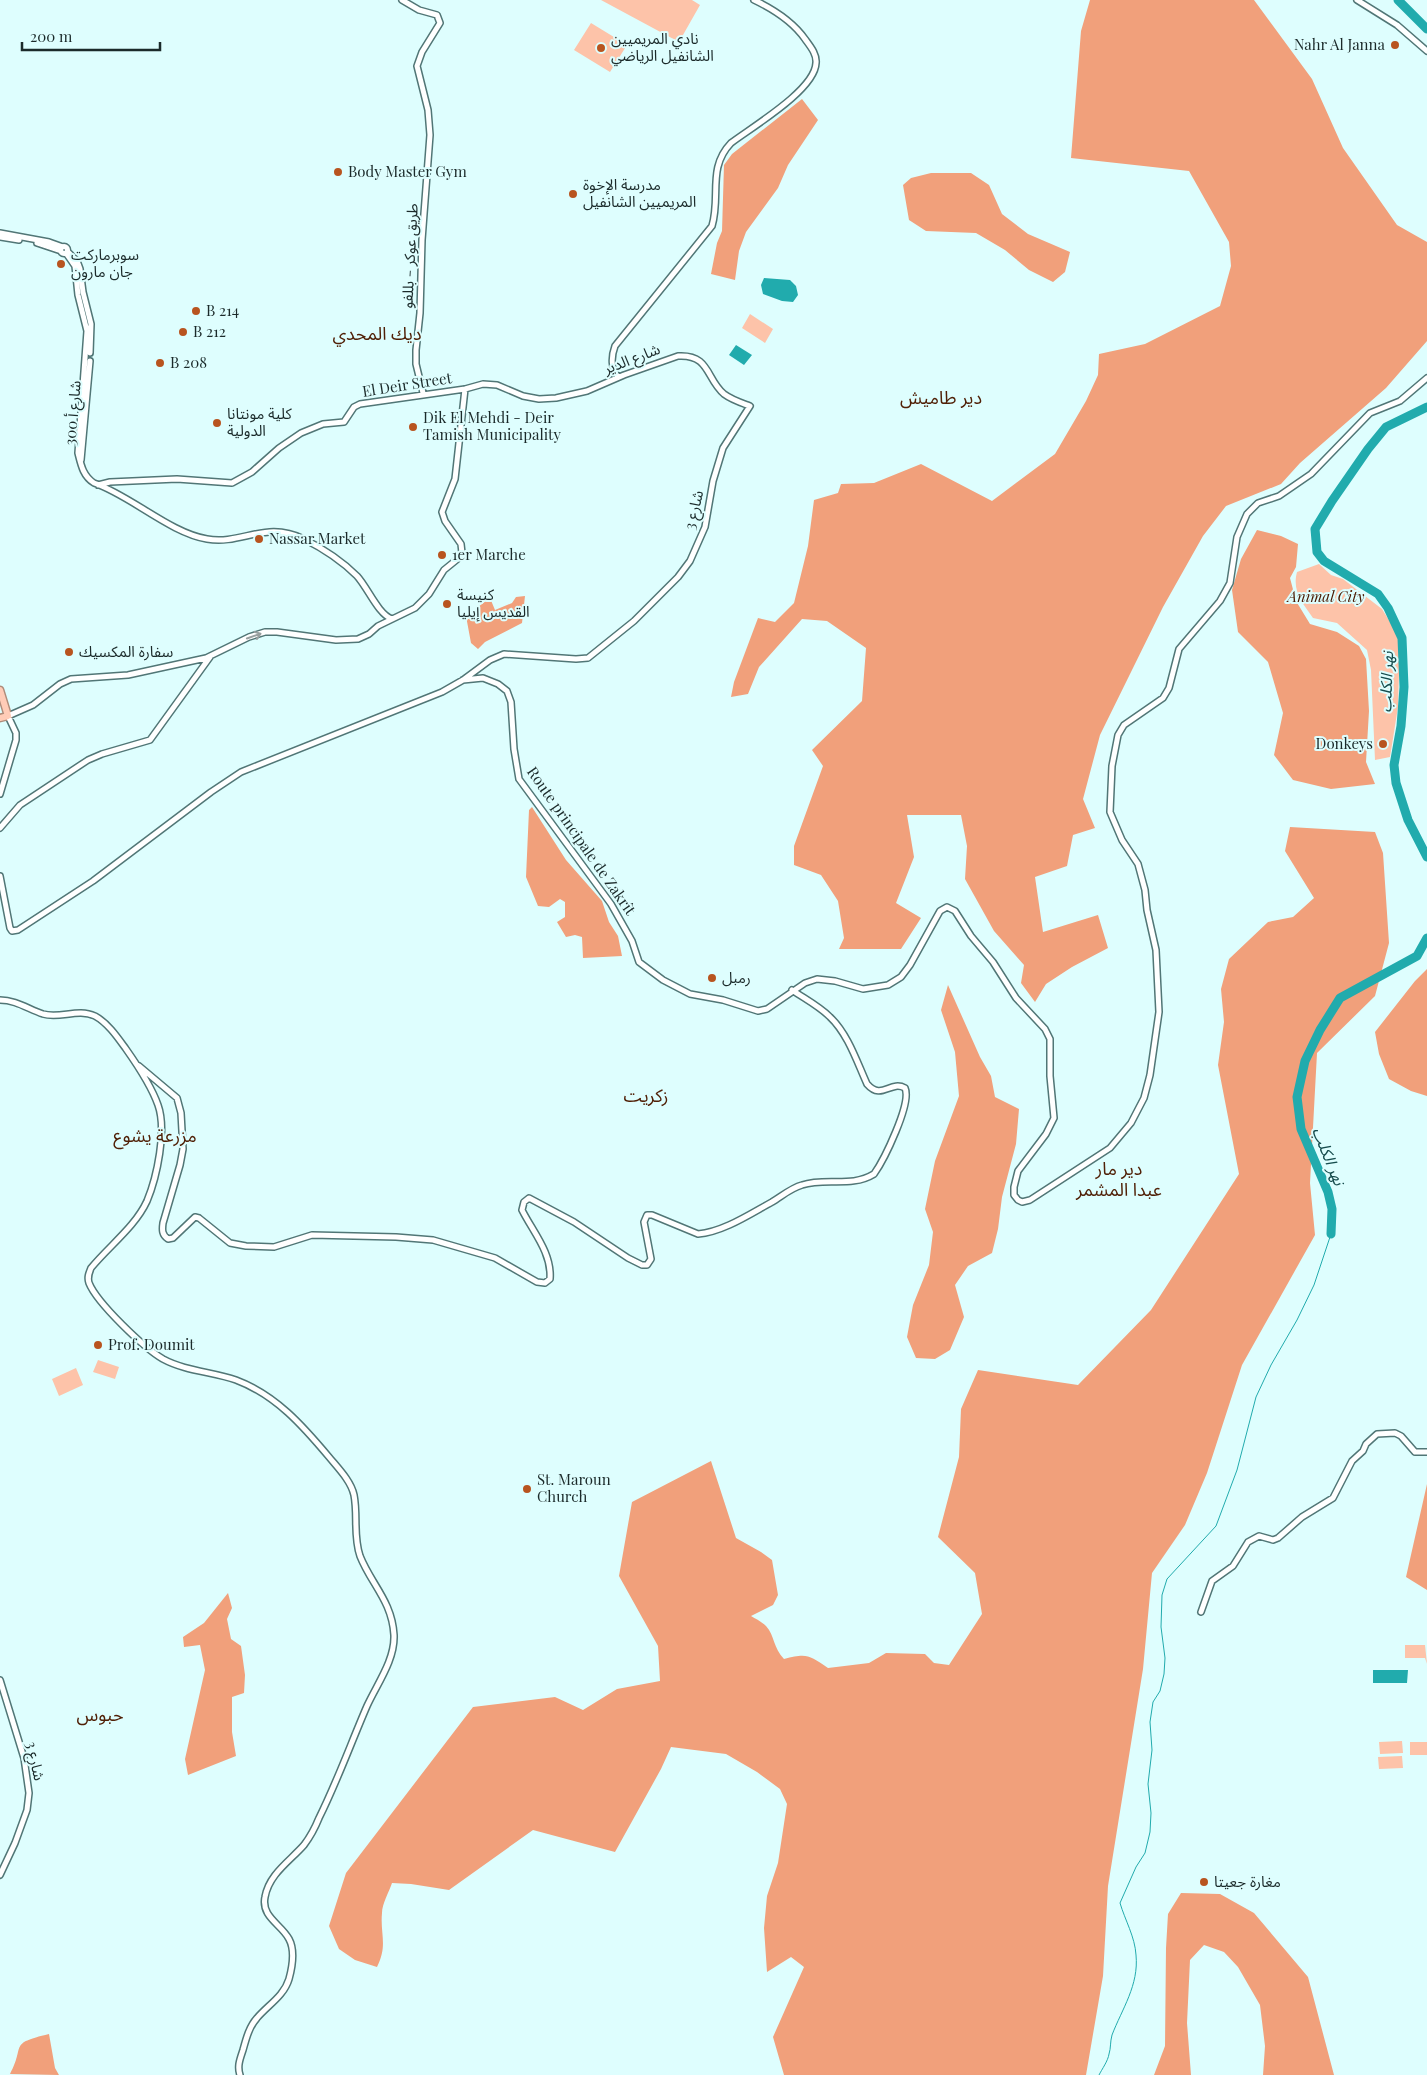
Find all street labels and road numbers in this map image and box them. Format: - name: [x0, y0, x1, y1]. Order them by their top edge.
- street label: طريق عوكر - بللفو: [396, 203, 423, 309]
- street label: شارع الدير: [600, 338, 664, 381]
- street label: El Deir Street: [361, 367, 454, 401]
- street label: شارع أ 300: [59, 379, 88, 446]
- street label: شارع 3: [679, 488, 710, 532]
- street label: Route principale de Zakrît: [523, 762, 641, 919]
- street label: شارع 3: [19, 1739, 50, 1783]

